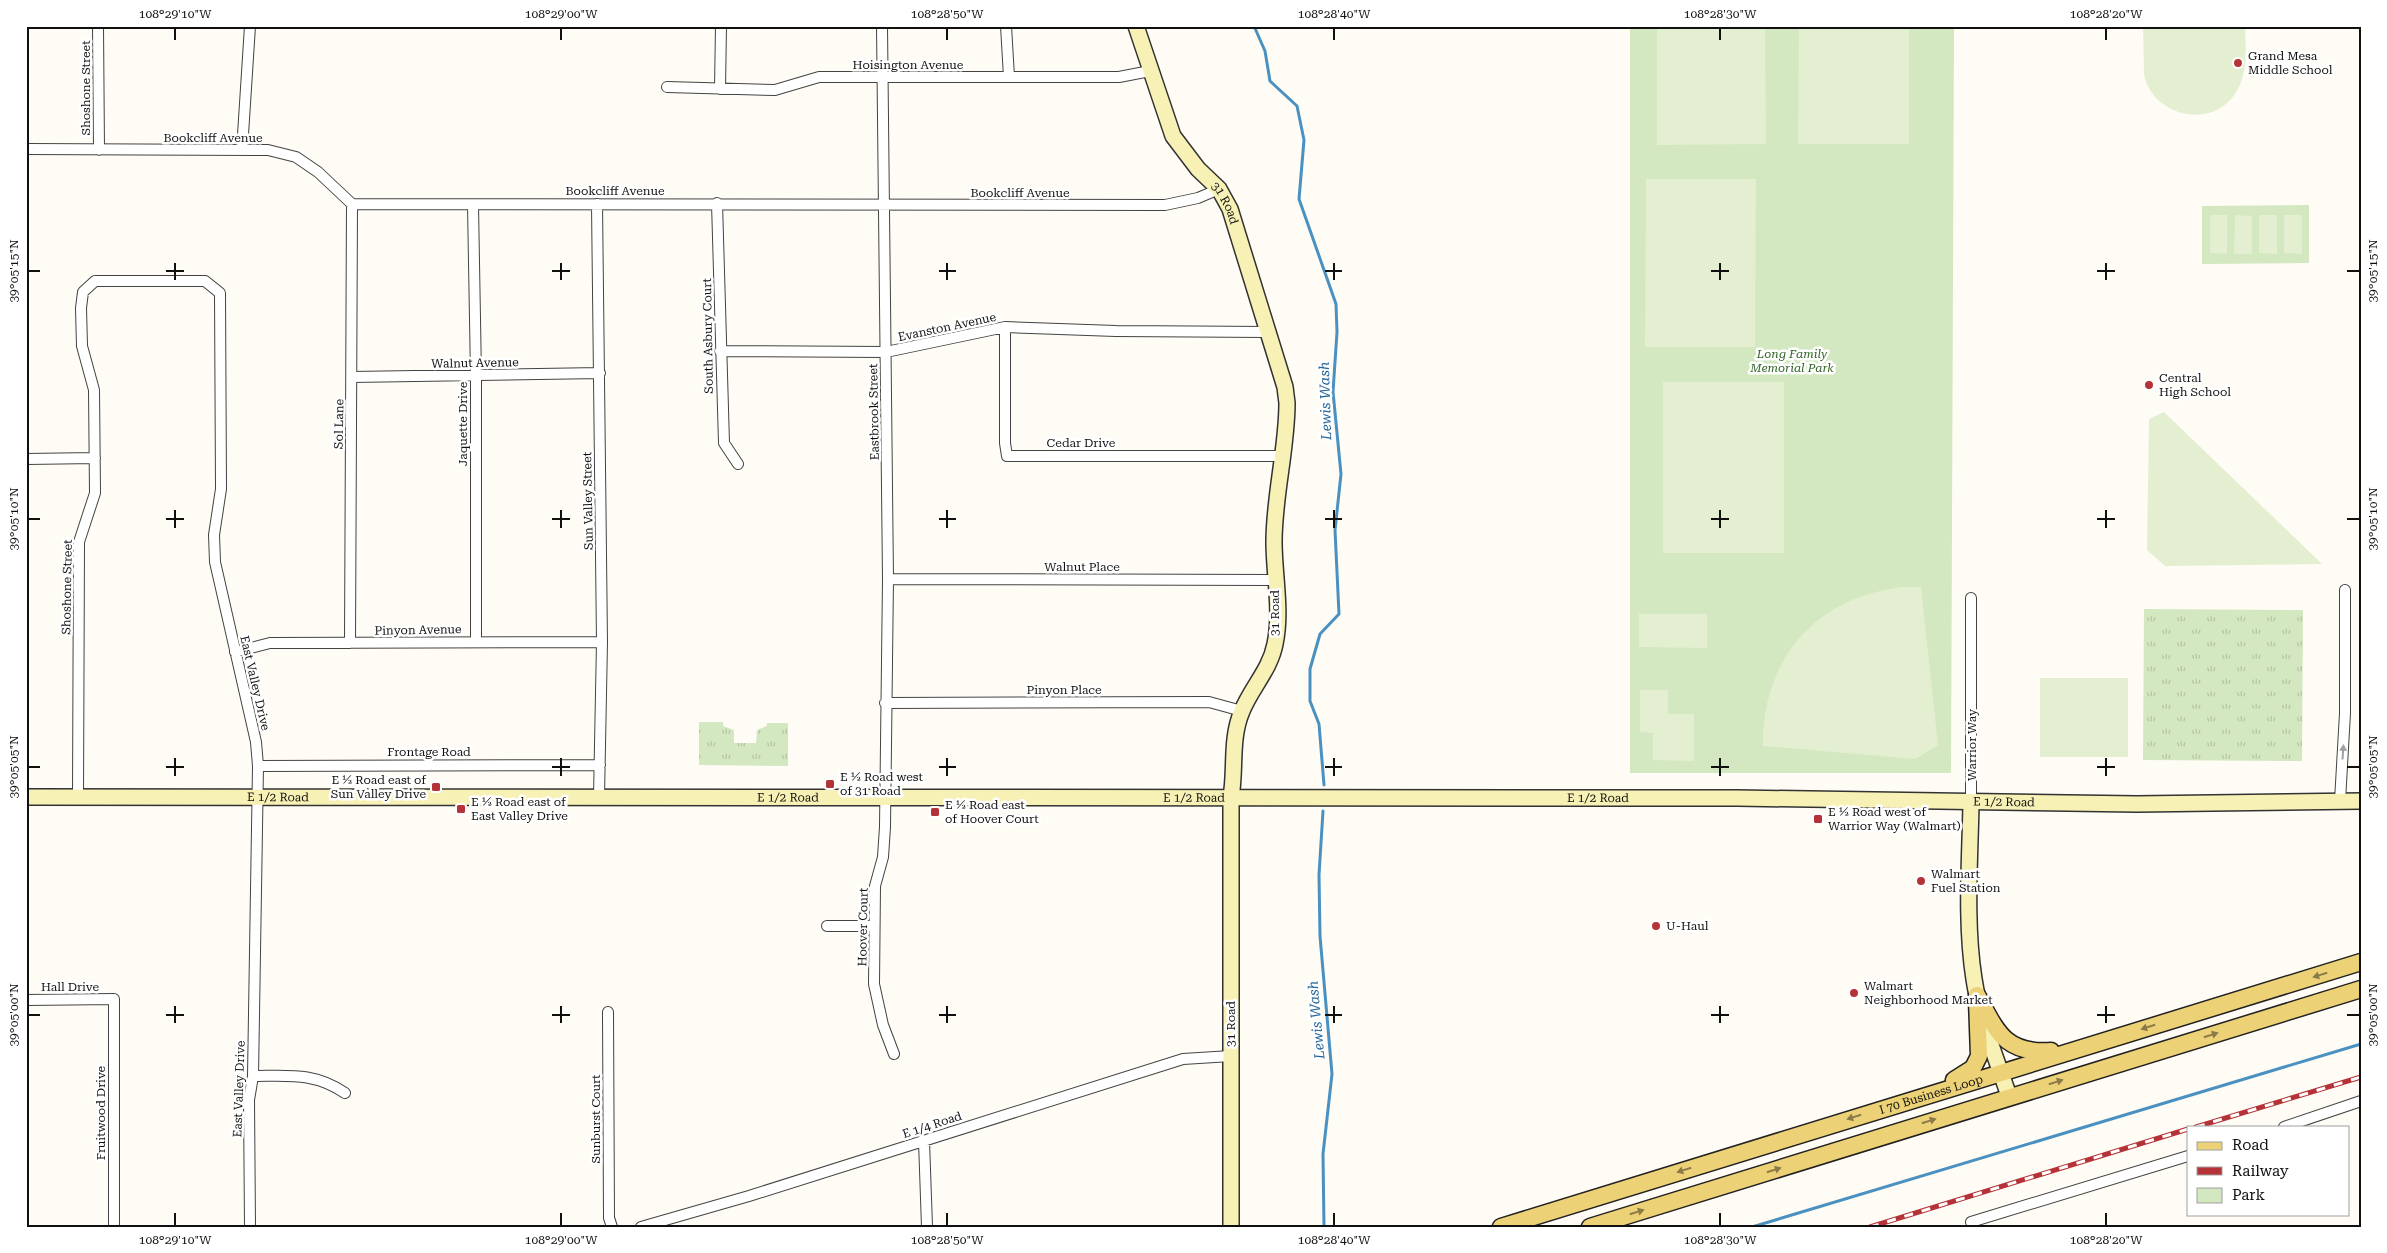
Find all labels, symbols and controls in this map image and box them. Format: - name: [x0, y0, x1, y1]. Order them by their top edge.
- text: 108°29'10"W: [139, 7, 212, 21]
- text: 108°29'00"W: [525, 7, 598, 21]
- text: 108°28'50"W: [911, 7, 984, 21]
- text: 108°28'40"W: [1298, 7, 1371, 21]
- text: 108°28'30"W: [1684, 7, 1757, 21]
- text: 108°28'20"W: [2070, 7, 2143, 21]
- street label: Shoshone Street: [79, 40, 93, 136]
- place label: Grand Mesa Middle School: [2248, 49, 2333, 77]
- marker: Grand Mesa Middle School: [2232, 57, 2244, 69]
- street label: Hoisington Avenue: [853, 58, 964, 72]
- street label: Bookcliff Avenue: [163, 131, 263, 145]
- street label: 31 Road: [1209, 179, 1241, 226]
- street label: Bookcliff Avenue: [565, 184, 665, 198]
- street label: Bookcliff Avenue: [970, 186, 1070, 200]
- text: 39°05'15"N: [7, 239, 21, 303]
- text: 39°05'15"N: [2366, 239, 2380, 303]
- street label: South Asbury Court: [700, 278, 716, 394]
- street label: Evanston Avenue: [897, 310, 998, 344]
- park label: Long Family Memorial Park: [1749, 347, 1834, 375]
- street label: Walnut Avenue: [431, 355, 519, 371]
- water label: Lewis Wash: [1316, 361, 1334, 442]
- street label: Eastbrook Street: [866, 363, 882, 461]
- place label: Central High School: [2159, 371, 2231, 399]
- marker: Central High School: [2143, 379, 2155, 391]
- street label: Jaquette Drive: [456, 381, 470, 466]
- street label: Sol Lane: [332, 398, 346, 449]
- street label: Cedar Drive: [1047, 436, 1116, 450]
- street label: Sun Valley Street: [580, 451, 596, 550]
- text: 39°05'10"N: [7, 487, 21, 551]
- text: 39°05'10"N: [2366, 487, 2380, 551]
- street label: Shoshone Street: [59, 539, 75, 635]
- street label: Walnut Place: [1044, 560, 1120, 574]
- street label: 31 Road: [1268, 590, 1282, 636]
- street label: Pinyon Avenue: [374, 622, 462, 638]
- street label: East Valley Drive: [237, 634, 273, 732]
- street label: Pinyon Place: [1026, 683, 1102, 697]
- street label: Warrior Way: [1965, 708, 1979, 781]
- text: 39°05'05"N: [7, 735, 21, 799]
- text: 39°05'05"N: [2366, 735, 2380, 799]
- one-way arrow: [2339, 744, 2347, 760]
- street label: Frontage Road: [387, 745, 471, 759]
- place label: E ½ Road west of 31 Road: [840, 770, 923, 798]
- place label: E ½ Road east of Sun Valley Drive: [331, 773, 426, 801]
- marker: E ½ Road west of 31 Road: [824, 778, 836, 790]
- marker: E ½ Road east of Sun Valley Drive: [430, 781, 442, 793]
- street label: E 1/2 Road: [247, 790, 309, 804]
- street label: E 1/2 Road: [757, 790, 819, 804]
- street label: E 1/2 Road: [1163, 791, 1225, 805]
- street label: E 1/2 Road: [1567, 791, 1629, 805]
- place label: E ½ Road east of East Valley Drive: [471, 795, 568, 823]
- street label: E 1/2 Road: [1973, 795, 2035, 809]
- place label: E ½ Road east of Hoover Court: [945, 798, 1039, 826]
- marker: E ½ Road east of East Valley Drive: [455, 803, 467, 815]
- place label: E ½ Road west of Warrior Way (Walmart): [1828, 805, 1961, 833]
- marker: E ½ Road east of Hoover Court: [929, 806, 941, 818]
- marker: E ½ Road west of Warrior Way (Walmart): [1812, 813, 1824, 825]
- place label: Walmart Fuel Station: [1931, 867, 2001, 895]
- marker: Walmart Fuel Station: [1915, 875, 1927, 887]
- street label: Hoover Court: [855, 887, 871, 966]
- place label: U-Haul: [1666, 919, 1709, 933]
- marker: U-Haul: [1650, 920, 1662, 932]
- one-way arrow: [2312, 971, 2327, 979]
- place label: Walmart Neighborhood Market: [1864, 979, 1993, 1007]
- street label: Hall Drive: [41, 980, 99, 994]
- water label: Lewis Wash: [1305, 980, 1327, 1061]
- text: 39°05'00"N: [7, 983, 21, 1047]
- text: 39°05'00"N: [2366, 983, 2380, 1047]
- marker: Walmart Neighborhood Market: [1848, 987, 1860, 999]
- street label: 31 Road: [1224, 1001, 1238, 1047]
- one-way arrow: [2140, 1023, 2155, 1031]
- one-way arrow: [2204, 1030, 2219, 1038]
- street label: East Valley Drive: [230, 1040, 248, 1138]
- street label: Fruitwood Drive: [94, 1065, 108, 1160]
- street label: I 70 Business Loop: [1877, 1072, 1985, 1117]
- street label: Sunburst Court: [589, 1074, 603, 1164]
- one-way arrow: [2048, 1078, 2063, 1085]
- street label: E 1/4 Road: [900, 1109, 964, 1141]
- one-way arrow: [1846, 1114, 1861, 1121]
- one-way arrow: [1922, 1117, 1937, 1125]
- legend: [2187, 1126, 2350, 1216]
- text: Road: [2232, 1136, 2269, 1154]
- text: Railway: [2232, 1162, 2289, 1180]
- one-way arrow: [1766, 1165, 1781, 1173]
- one-way arrow: [1676, 1166, 1691, 1174]
- text: Park: [2232, 1186, 2266, 1204]
- one-way arrow: [1630, 1208, 1645, 1216]
- text: 108°29'10"W: [139, 1233, 212, 1247]
- text: 108°29'00"W: [525, 1233, 598, 1247]
- text: 108°28'50"W: [911, 1233, 984, 1247]
- text: 108°28'40"W: [1298, 1233, 1371, 1247]
- text: 108°28'30"W: [1684, 1233, 1757, 1247]
- text: 108°28'20"W: [2070, 1233, 2143, 1247]

